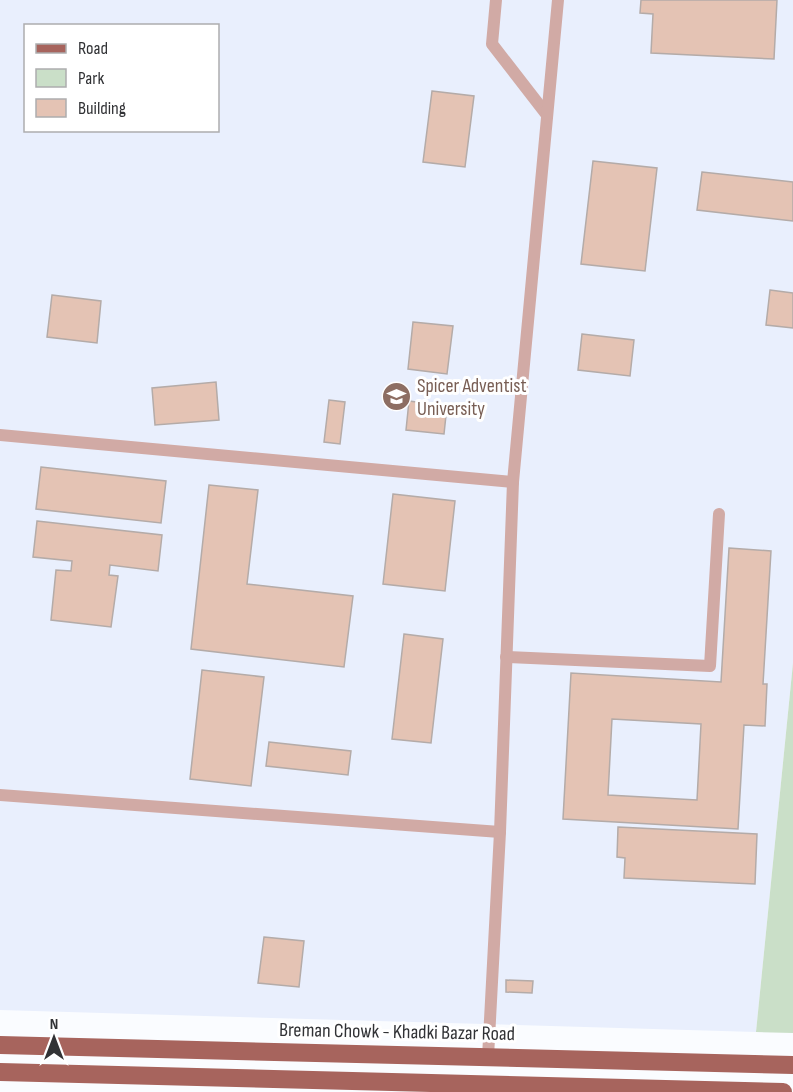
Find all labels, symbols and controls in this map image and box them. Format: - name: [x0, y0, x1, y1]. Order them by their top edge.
- legend: [24, 24, 219, 132]
- text: Road: [78, 38, 108, 59]
- text: Park: [78, 68, 104, 89]
- text: Building: [78, 98, 126, 119]
- place label: Spicer Adventist University: [417, 374, 526, 421]
- school or university icon: Spicer Adventist University: [380, 381, 412, 413]
- north arrow: [24, 1008, 84, 1068]
- text: N: [50, 1015, 58, 1034]
- street label: Breman Chowk - Khadki Bazar Road: [279, 1018, 515, 1046]

